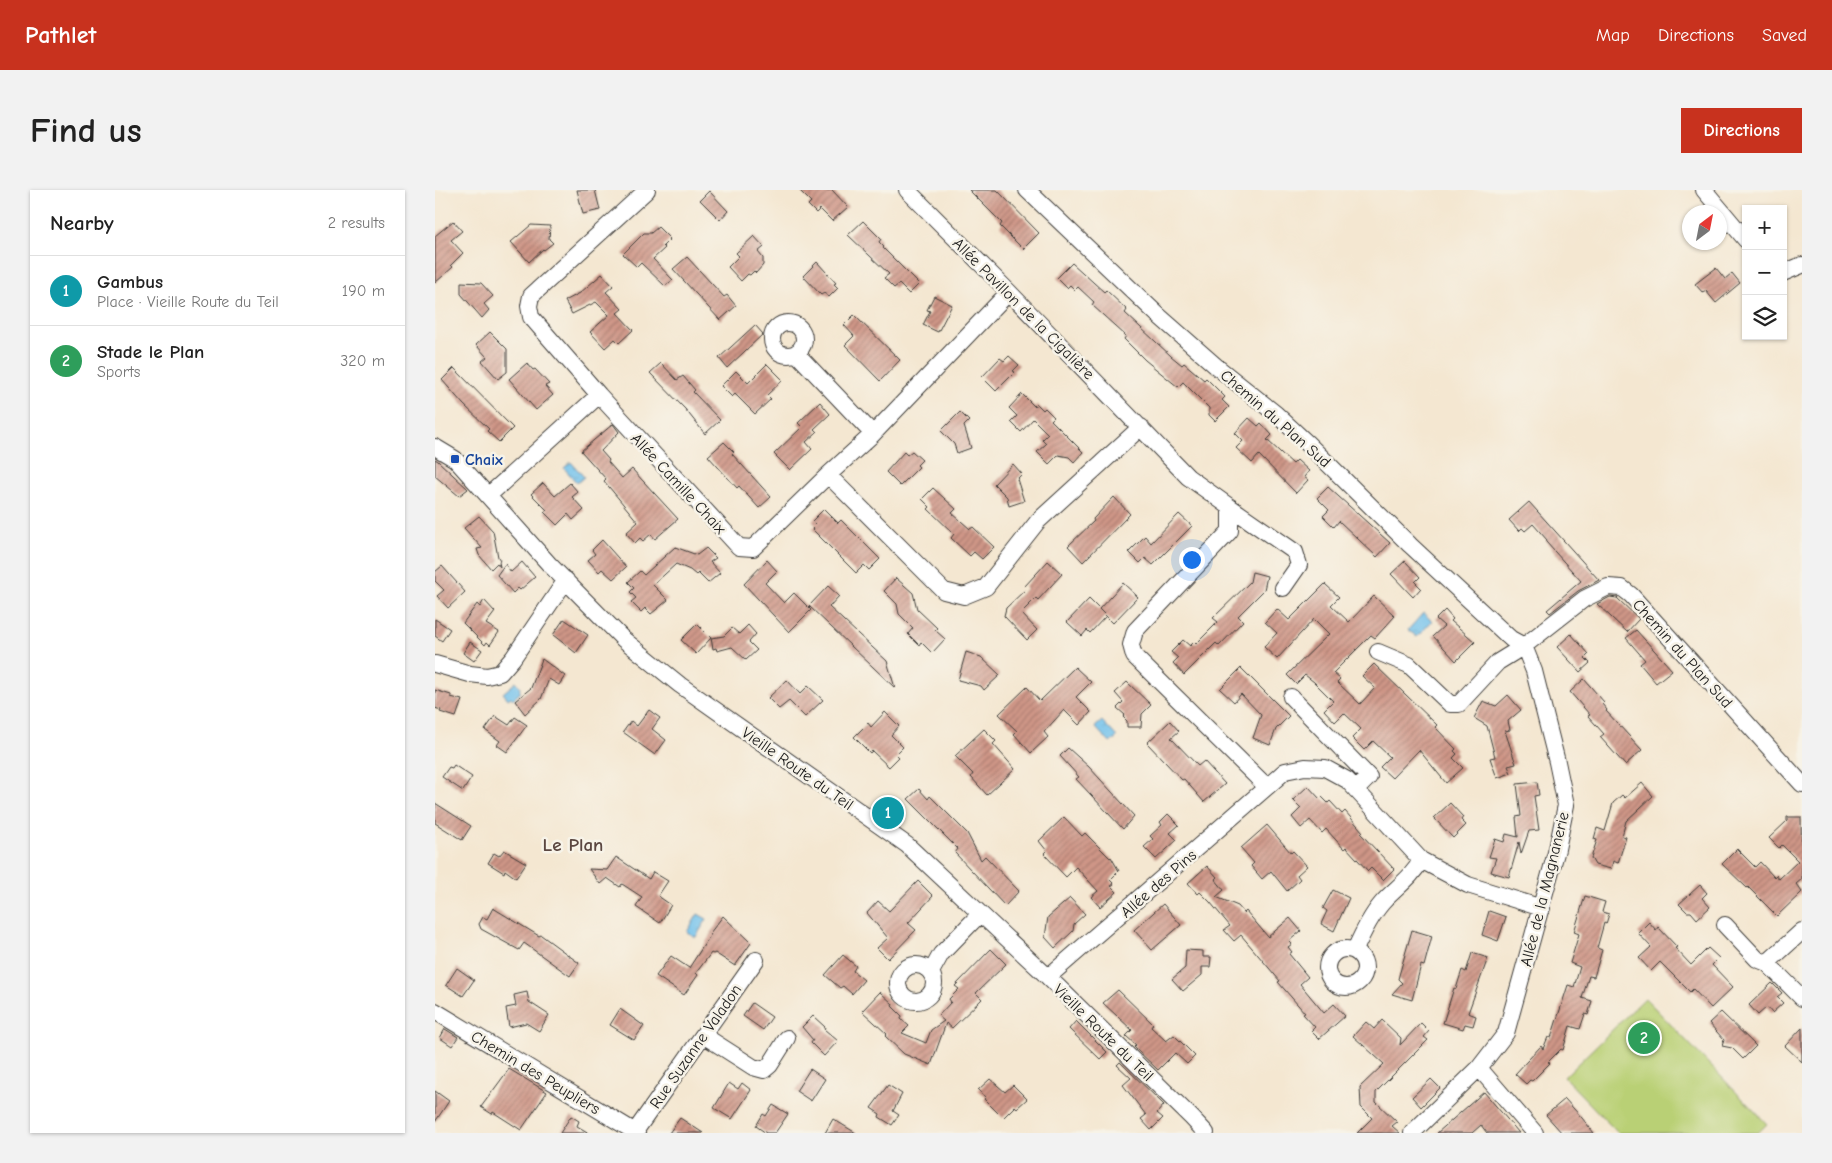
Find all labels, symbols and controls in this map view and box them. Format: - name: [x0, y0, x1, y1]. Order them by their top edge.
- text: Pathlet: [25, 21, 96, 49]
- text: Map: [1596, 25, 1630, 46]
- text: Directions: [1658, 25, 1734, 46]
- text: Saved: [1762, 25, 1807, 46]
- button: Directions: [1681, 108, 1802, 153]
- text: Find us: [30, 110, 142, 151]
- north arrow: [1682, 205, 1727, 250]
- map controls: [1742, 205, 1787, 340]
- button: +: [1742, 205, 1787, 250]
- text: Nearby: [50, 211, 114, 235]
- text: 2 results: [328, 214, 385, 232]
- street label: Allée Pavillon de la Cigalière: [949, 234, 1098, 383]
- button: −: [1742, 250, 1787, 295]
- text: Gambus: [97, 271, 163, 293]
- text: 1: [63, 282, 69, 300]
- text: 190 m: [342, 282, 385, 300]
- text: Place · Vieille Route du Teil: [97, 293, 279, 311]
- button: layers: [1742, 295, 1787, 340]
- text: Stade le Plan: [97, 341, 204, 363]
- text: 2: [62, 352, 70, 370]
- text: 320 m: [340, 352, 385, 370]
- text: Sports: [97, 363, 140, 381]
- street label: Chemin du Plan Sud: [1217, 366, 1334, 471]
- street label: Allée Camille Chaix: [627, 430, 730, 538]
- place label: Chaix: [465, 451, 503, 469]
- marker: Chaix: [449, 453, 461, 465]
- your location: [1179, 547, 1205, 573]
- street label: Chemin du Plan Sud: [1629, 596, 1736, 712]
- street label: Vieille Route du Teil: [738, 724, 857, 814]
- pin: 1: [872, 794, 904, 832]
- street label: Allée de la Magnanerie: [1517, 810, 1573, 968]
- district label: Le Plan: [543, 834, 603, 856]
- street label: Allée des Pins: [1117, 846, 1200, 921]
- street label: Vieille Route du Teil: [1050, 980, 1157, 1085]
- street label: Rue Suzanne Valadon: [646, 981, 745, 1112]
- pin: 2: [1628, 1019, 1660, 1057]
- street label: Chemin des Peupliers: [468, 1027, 603, 1119]

